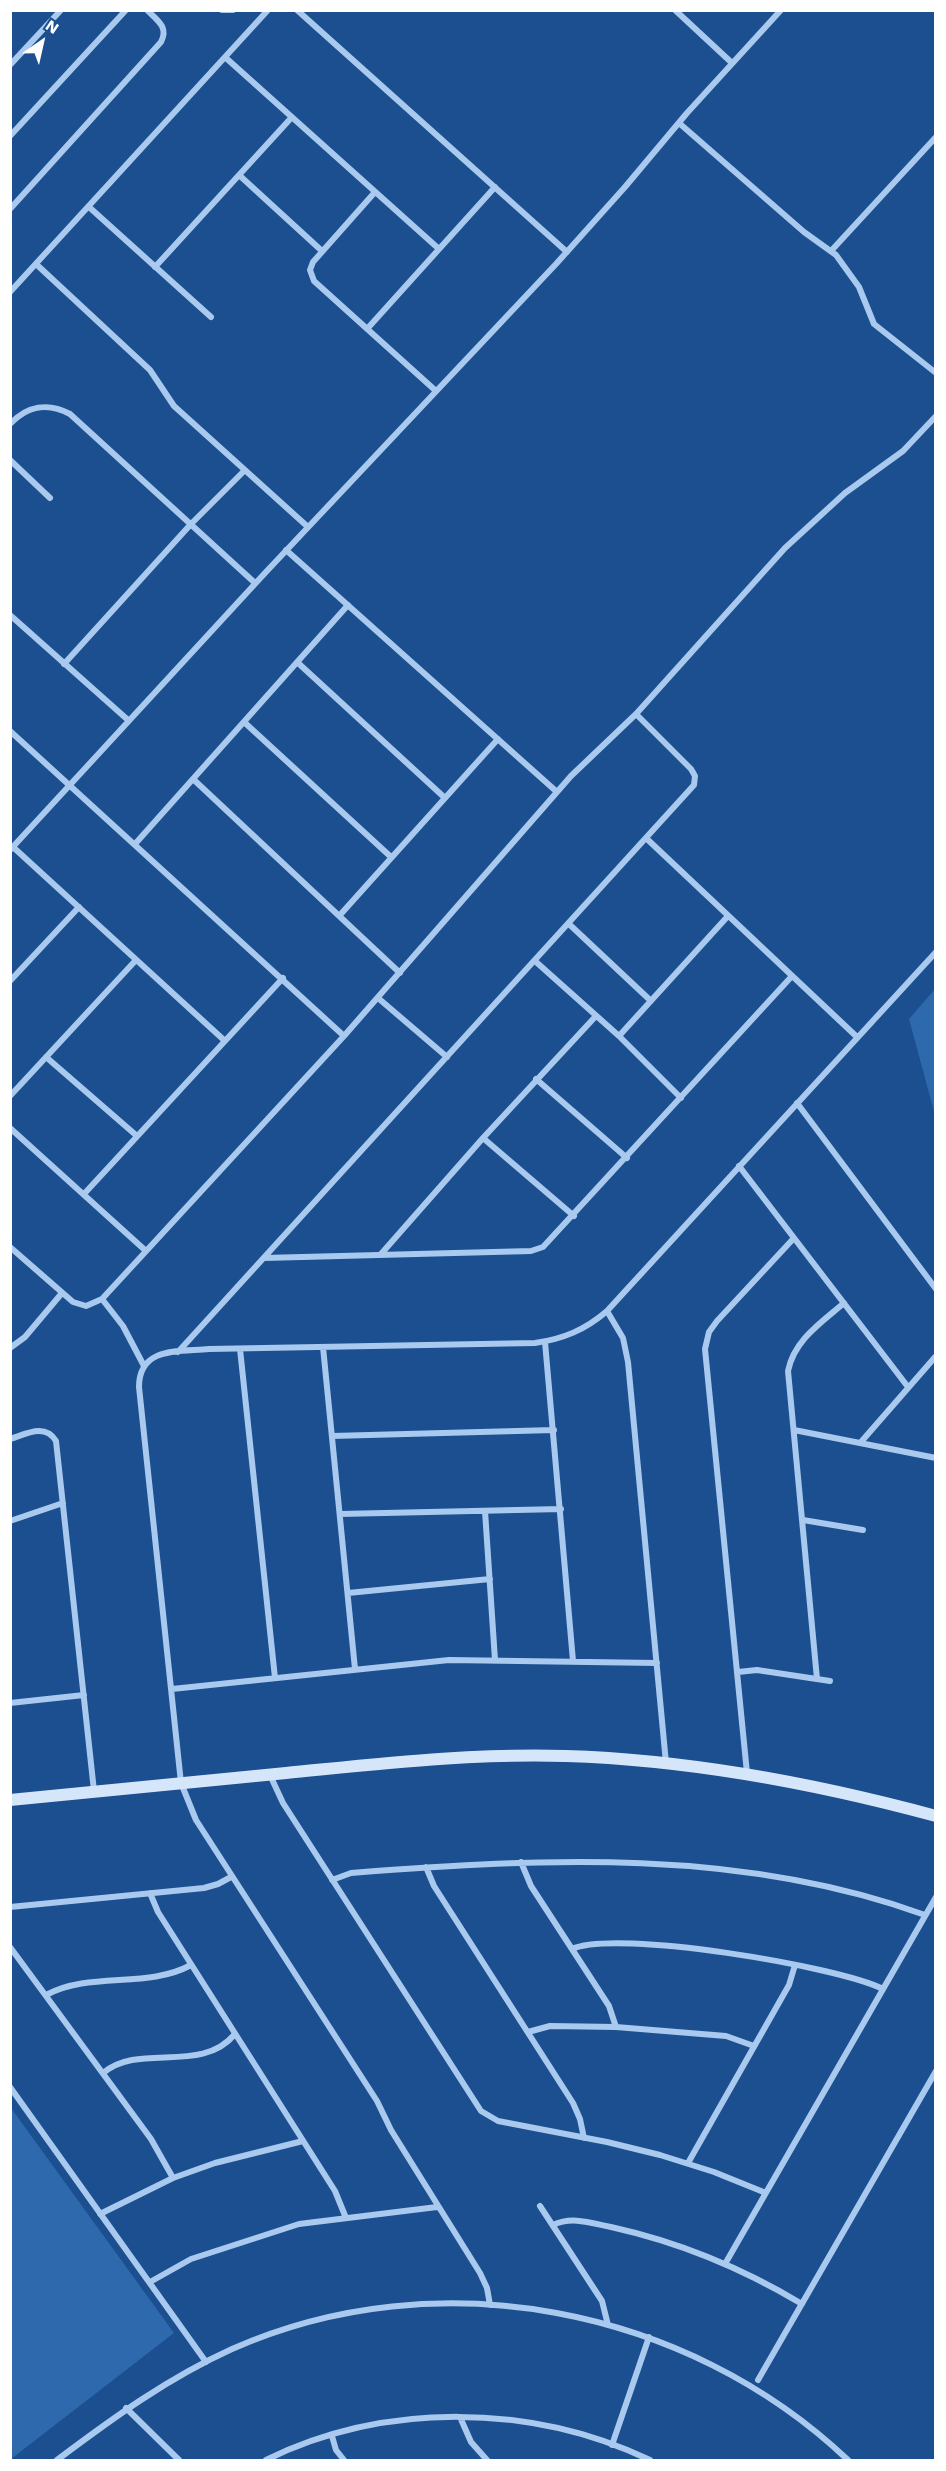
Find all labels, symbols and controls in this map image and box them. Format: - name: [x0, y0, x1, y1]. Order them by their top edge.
- north arrow: [12, 12, 72, 72]
- text: N: [42, 15, 63, 38]

